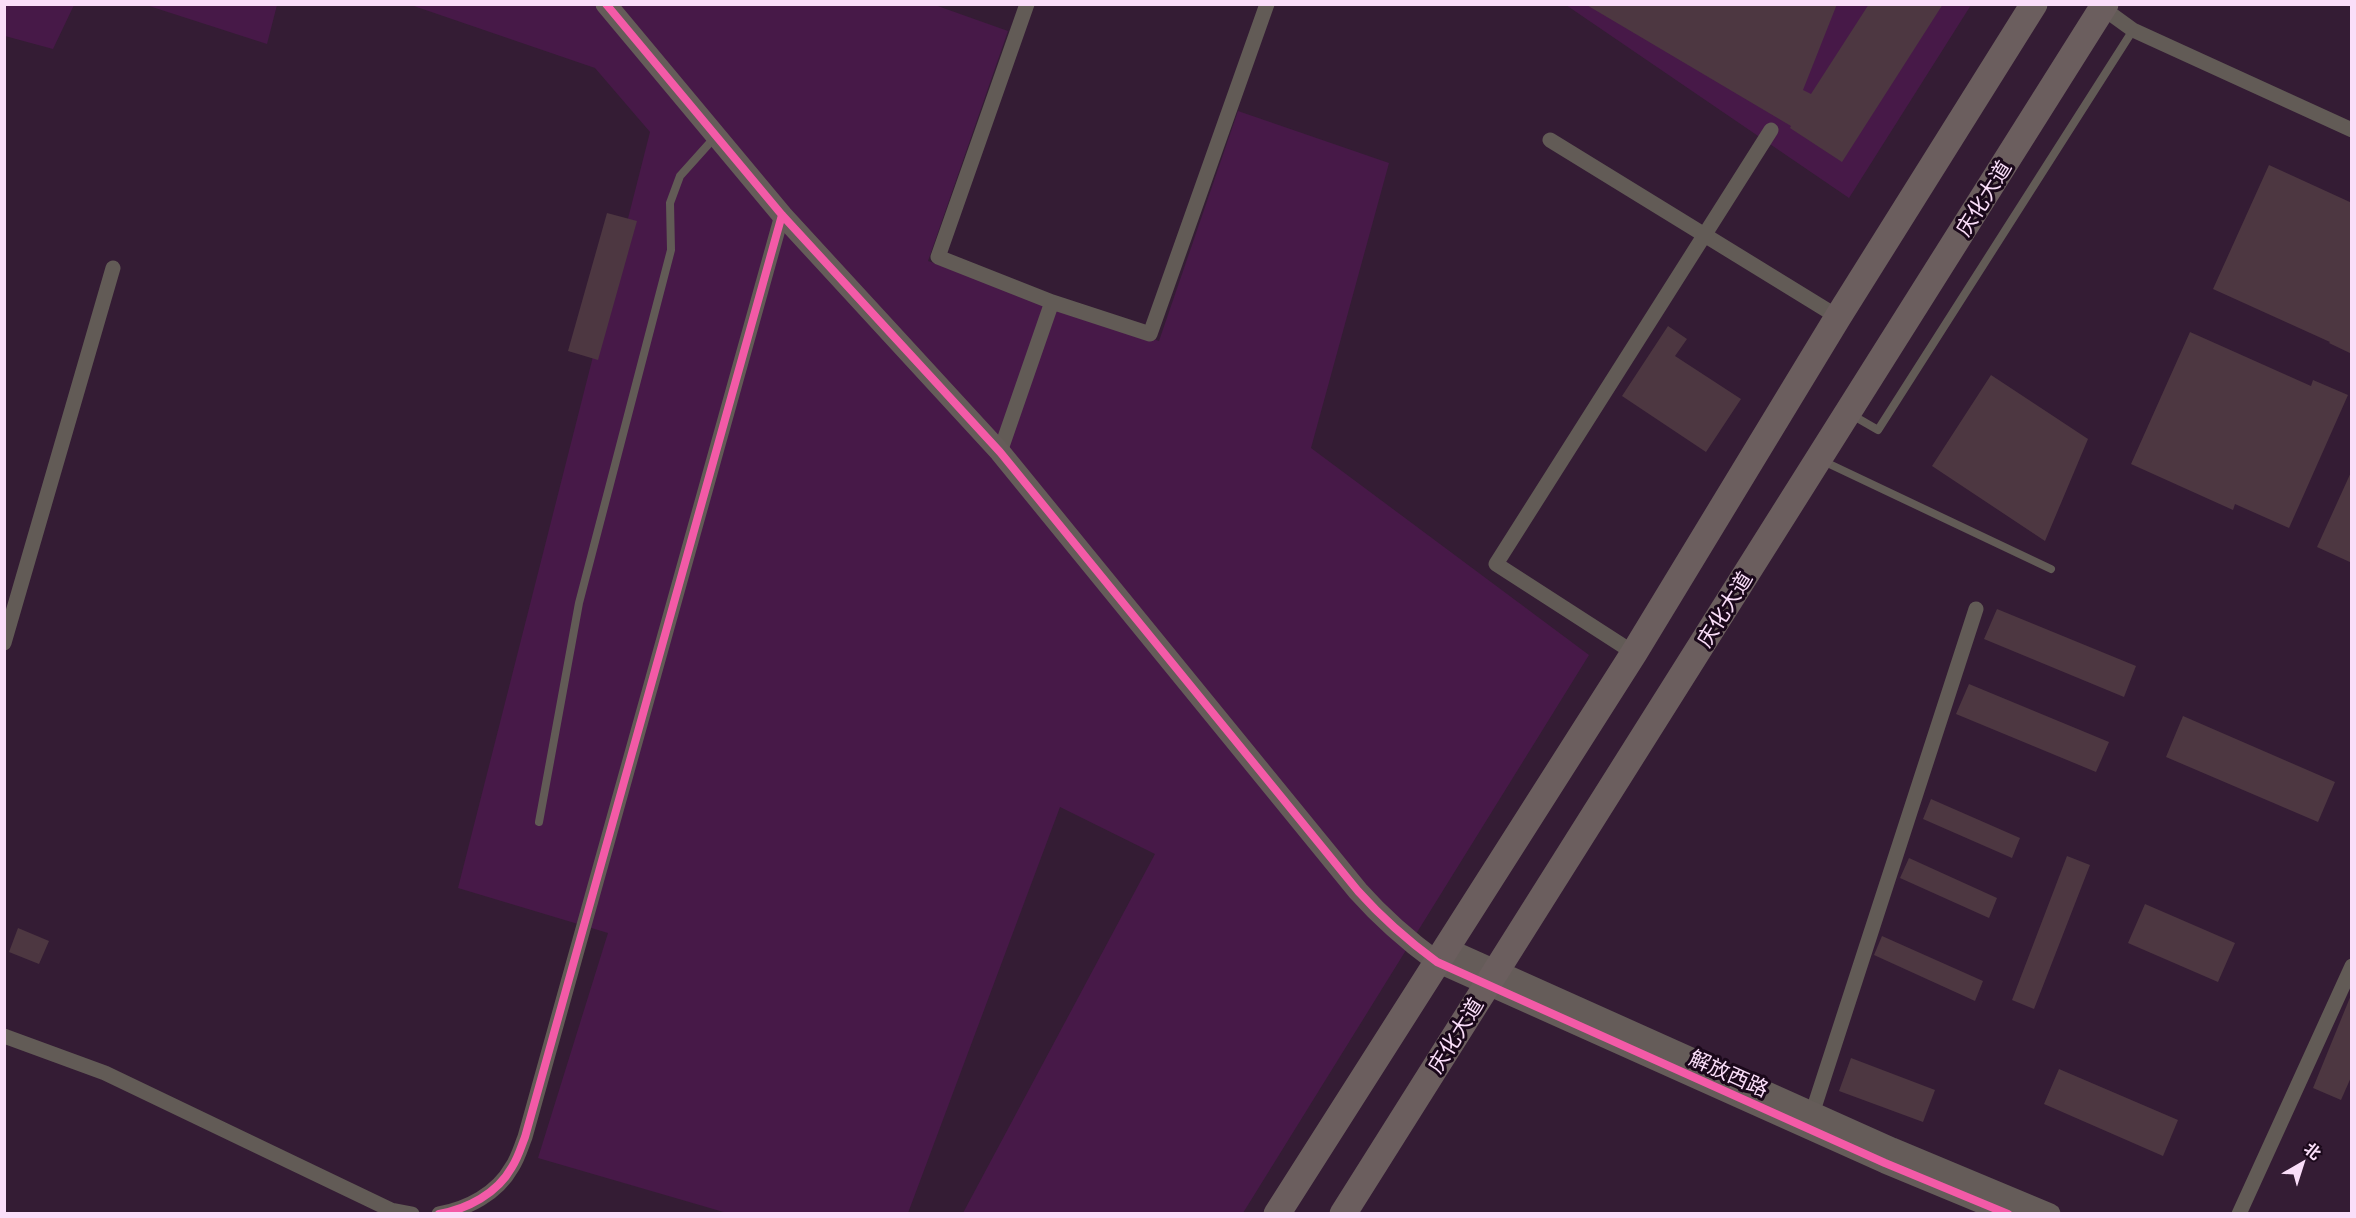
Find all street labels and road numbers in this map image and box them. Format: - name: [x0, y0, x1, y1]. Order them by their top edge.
- street label: 庆化大道: [1950, 156, 2016, 240]
- street label: 庆化大道: [1691, 567, 1757, 651]
- street label: 庆化大道: [1422, 993, 1488, 1077]
- street label: 解放西路: [1686, 1044, 1772, 1102]

